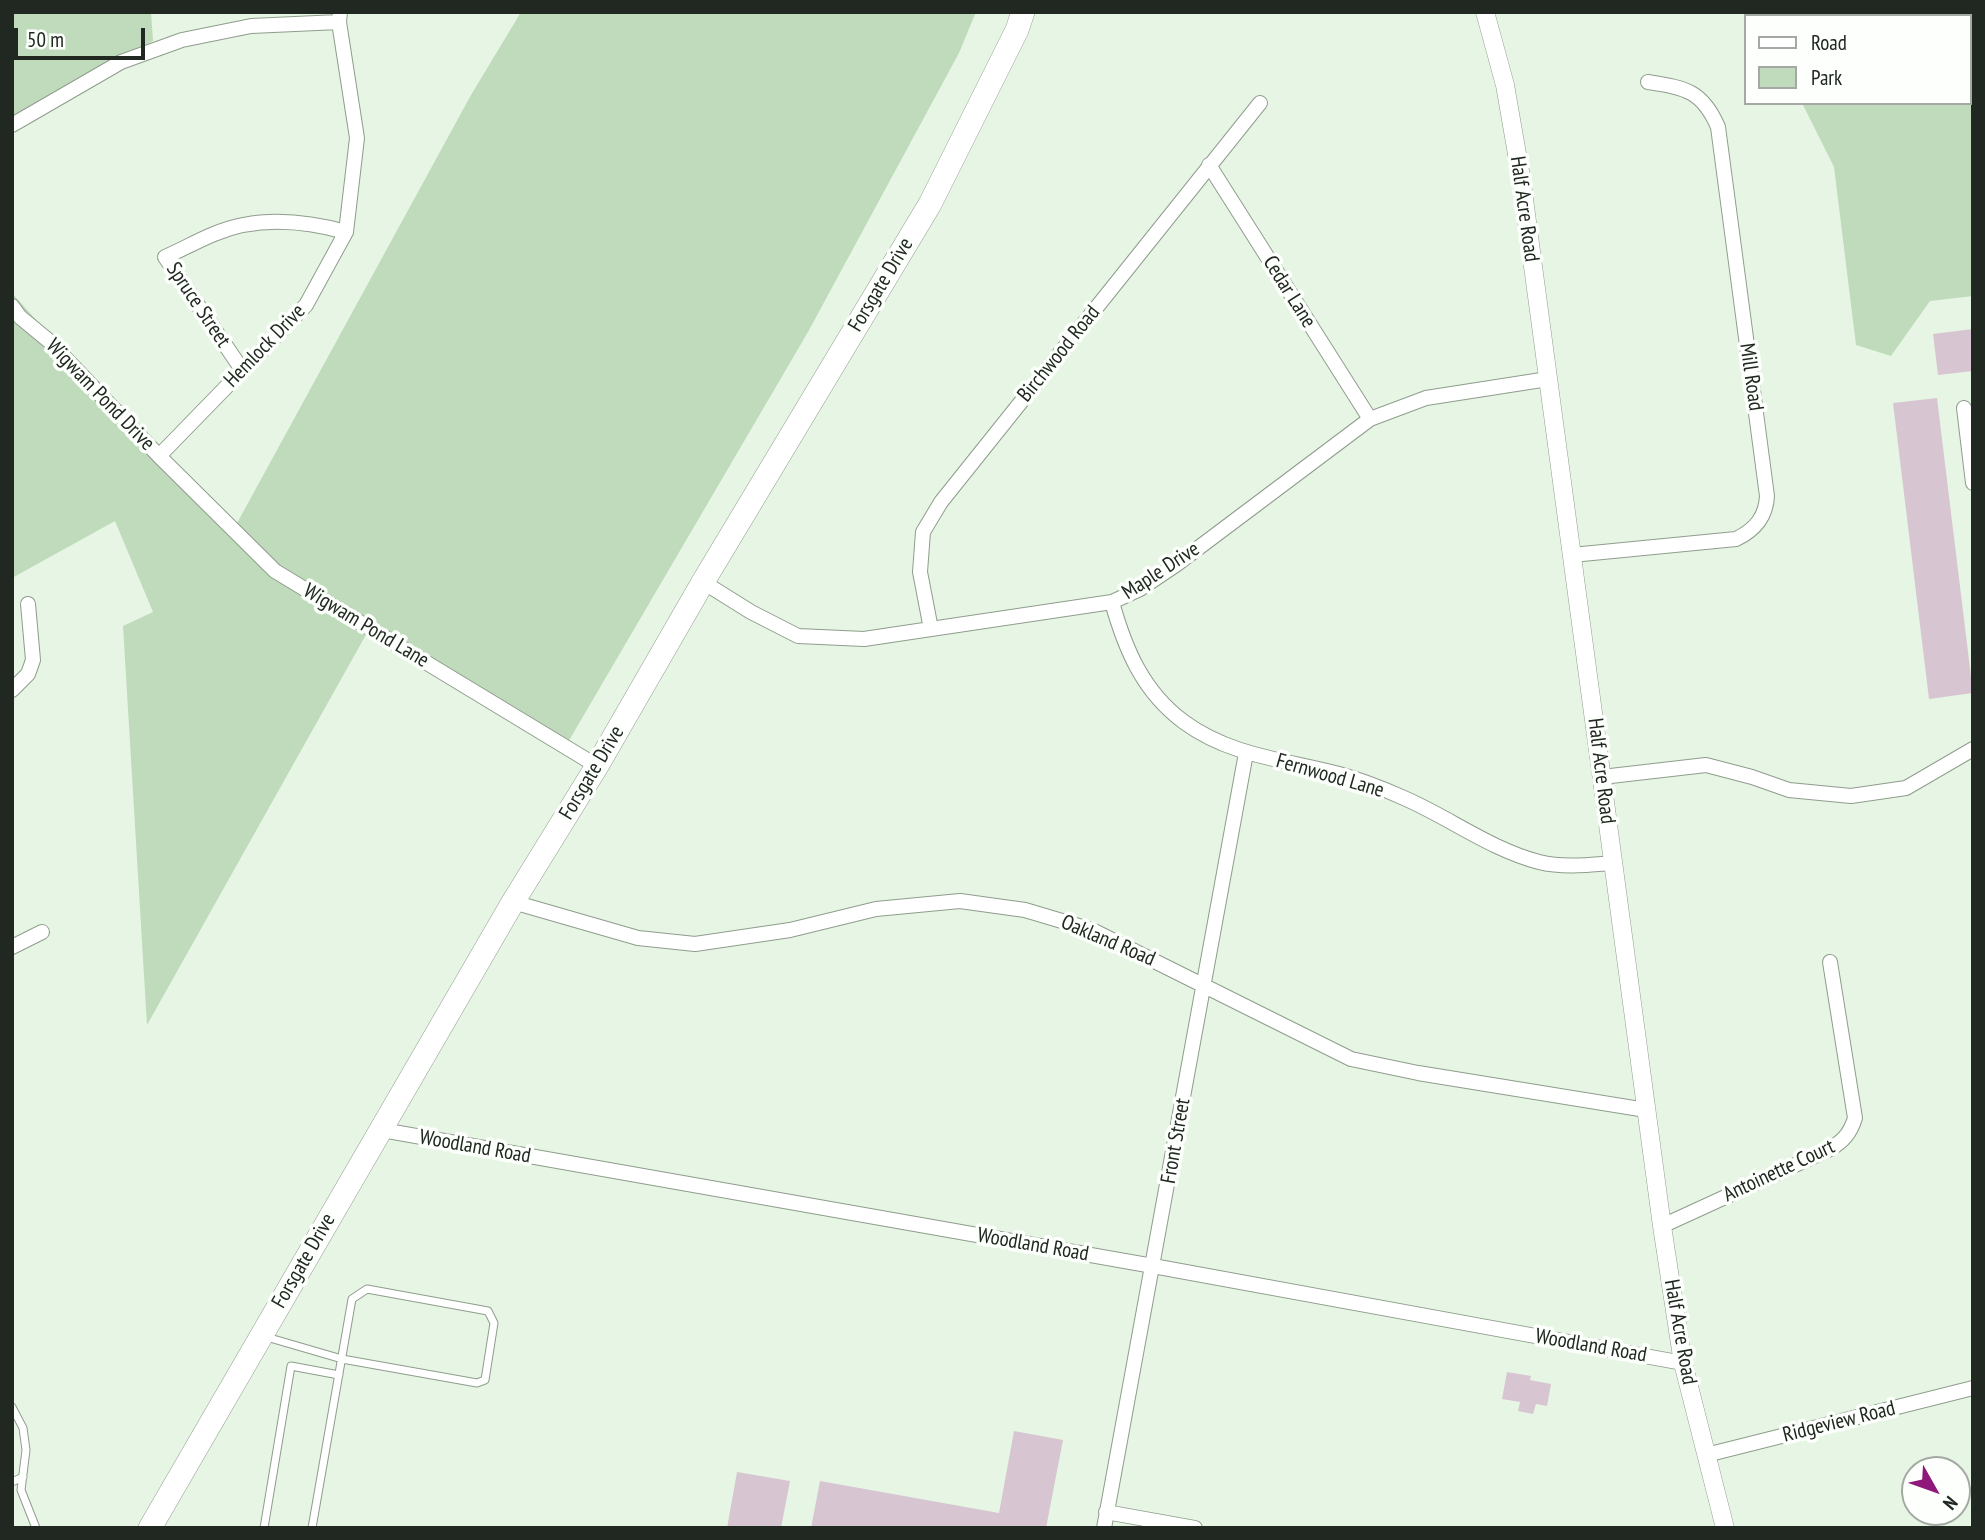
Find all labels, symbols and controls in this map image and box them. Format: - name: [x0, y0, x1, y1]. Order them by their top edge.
- scale bar: [18, 14, 149, 58]
- legend: [1744, 14, 1971, 105]
- text: 50 m: [27, 26, 64, 53]
- text: Road: [1811, 29, 1847, 56]
- text: Park: [1811, 64, 1842, 91]
- street label: Half Acre Road: [1504, 155, 1544, 263]
- street label: Forsgate Drive: [843, 234, 919, 336]
- street label: Cedar Lane: [1257, 251, 1321, 333]
- street label: Spruce Street: [161, 258, 235, 352]
- street label: Hemlock Drive: [219, 299, 311, 393]
- street label: Birchwood Road: [1013, 301, 1105, 407]
- street label: Wigwam Pond Drive: [40, 334, 160, 456]
- street label: Mill Road: [1734, 342, 1768, 412]
- street label: Maple Drive: [1118, 537, 1204, 605]
- street label: Wigwam Pond Lane: [299, 579, 433, 673]
- street label: Half Acre Road: [1582, 717, 1620, 825]
- street label: Forsgate Drive: [554, 722, 630, 824]
- street label: Fernwood Lane: [1273, 749, 1387, 803]
- street label: Oakland Road: [1057, 910, 1159, 972]
- street label: Front Street: [1156, 1096, 1196, 1186]
- street label: Woodland Road: [417, 1125, 533, 1169]
- street label: Antoinette Court: [1719, 1134, 1839, 1208]
- street label: Forsgate Drive: [267, 1209, 341, 1313]
- street label: Woodland Road: [975, 1223, 1091, 1267]
- street label: Half Acre Road: [1658, 1277, 1702, 1387]
- street label: Woodland Road: [1533, 1324, 1649, 1368]
- street label: Ridgeview Road: [1780, 1396, 1898, 1448]
- north arrow: [1901, 1456, 1971, 1526]
- text: N: [1938, 1492, 1963, 1515]

